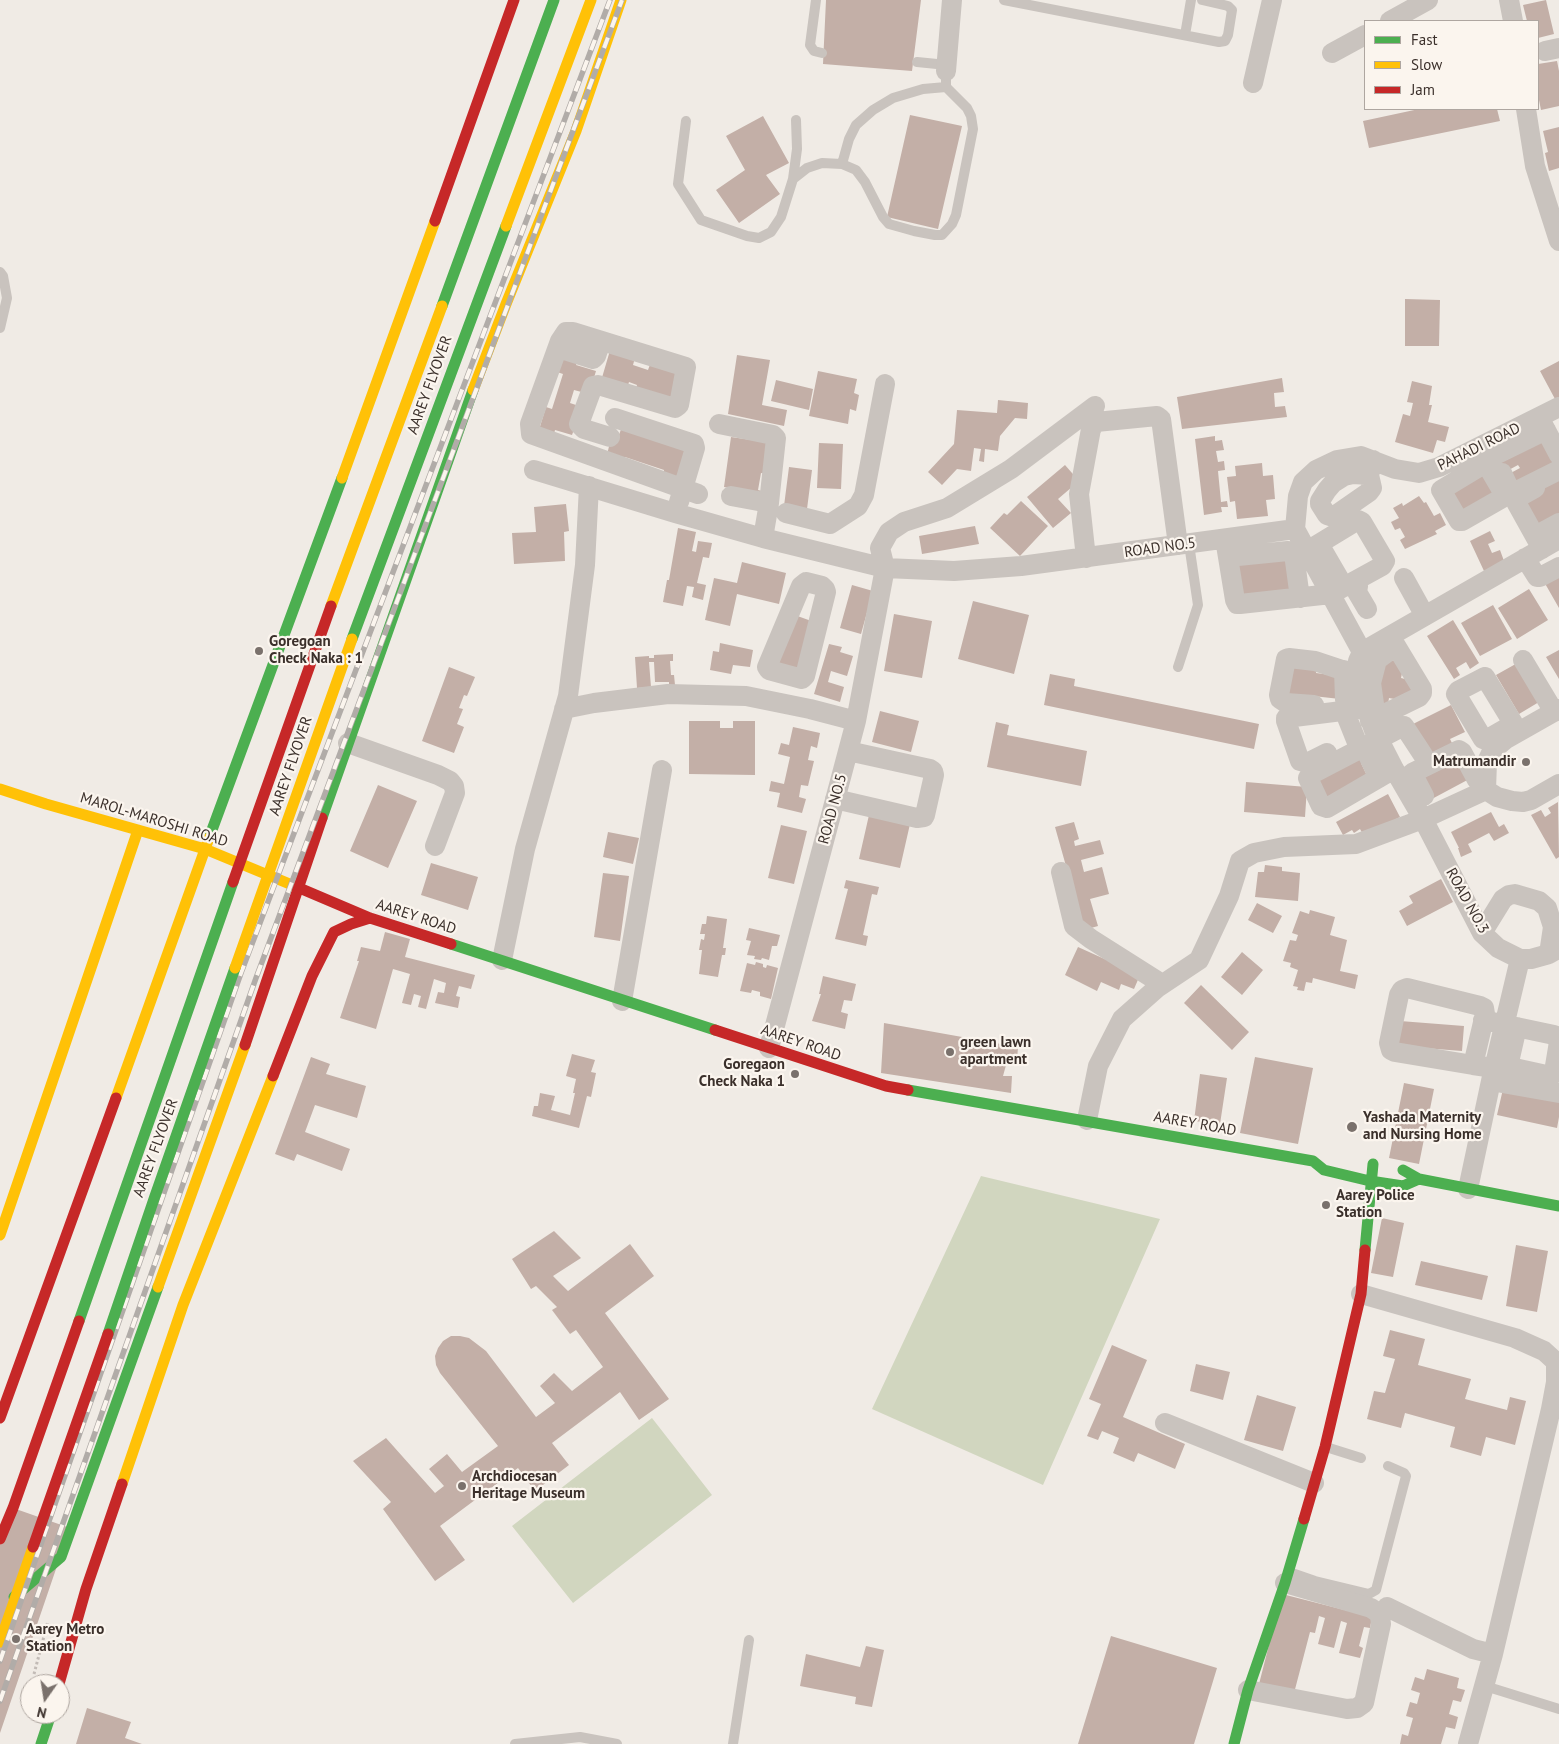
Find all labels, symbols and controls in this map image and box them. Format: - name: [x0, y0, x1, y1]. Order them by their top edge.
- legend: [1364, 20, 1539, 110]
- text: Fast: [1411, 30, 1438, 49]
- text: Slow: [1411, 55, 1442, 74]
- text: Jam: [1411, 80, 1435, 99]
- street label: AAREY FLYOVER: [404, 333, 456, 437]
- street label: PAHADI ROAD: [1435, 419, 1523, 475]
- street label: ROAD NO.5: [1123, 534, 1197, 562]
- place label: Goregoan Check Naka : 1: [269, 633, 363, 668]
- marker: Goregoan Check Naka : 1: [253, 645, 265, 657]
- street label: AAREY FLYOVER: [266, 714, 316, 818]
- place label: Matrumandir: [1433, 753, 1516, 771]
- marker: Matrumandir: [1520, 756, 1532, 768]
- street label: ROAD NO.5: [815, 772, 851, 846]
- street label: MAROL-MAROSHI ROAD: [78, 789, 230, 851]
- street label: ROAD NO.3: [1442, 865, 1492, 937]
- street label: AAREY ROAD: [373, 896, 459, 938]
- street label: AAREY ROAD: [759, 1021, 843, 1065]
- place label: green lawn apartment: [960, 1034, 1031, 1069]
- marker: green lawn apartment: [944, 1046, 956, 1058]
- place label: Goregaon Check Naka 1: [699, 1056, 785, 1091]
- marker: Goregaon Check Naka 1: [789, 1068, 801, 1080]
- street label: AAREY FLYOVER: [130, 1096, 182, 1200]
- street label: AAREY ROAD: [1152, 1108, 1238, 1140]
- place label: Yashada Maternity and Nursing Home: [1363, 1109, 1482, 1144]
- marker: Yashada Maternity and Nursing Home: [1345, 1120, 1359, 1134]
- place label: Aarey Police Station: [1336, 1187, 1415, 1222]
- marker: Aarey Police Station: [1320, 1199, 1332, 1211]
- place label: Archdiocesan Heritage Museum: [472, 1468, 585, 1503]
- marker: Archdiocesan Heritage Museum: [456, 1480, 468, 1492]
- place label: Aarey Metro Station: [26, 1621, 104, 1656]
- marker: Aarey Metro Station: [10, 1633, 22, 1645]
- north arrow: [20, 1674, 70, 1724]
- text: N: [35, 1703, 48, 1722]

